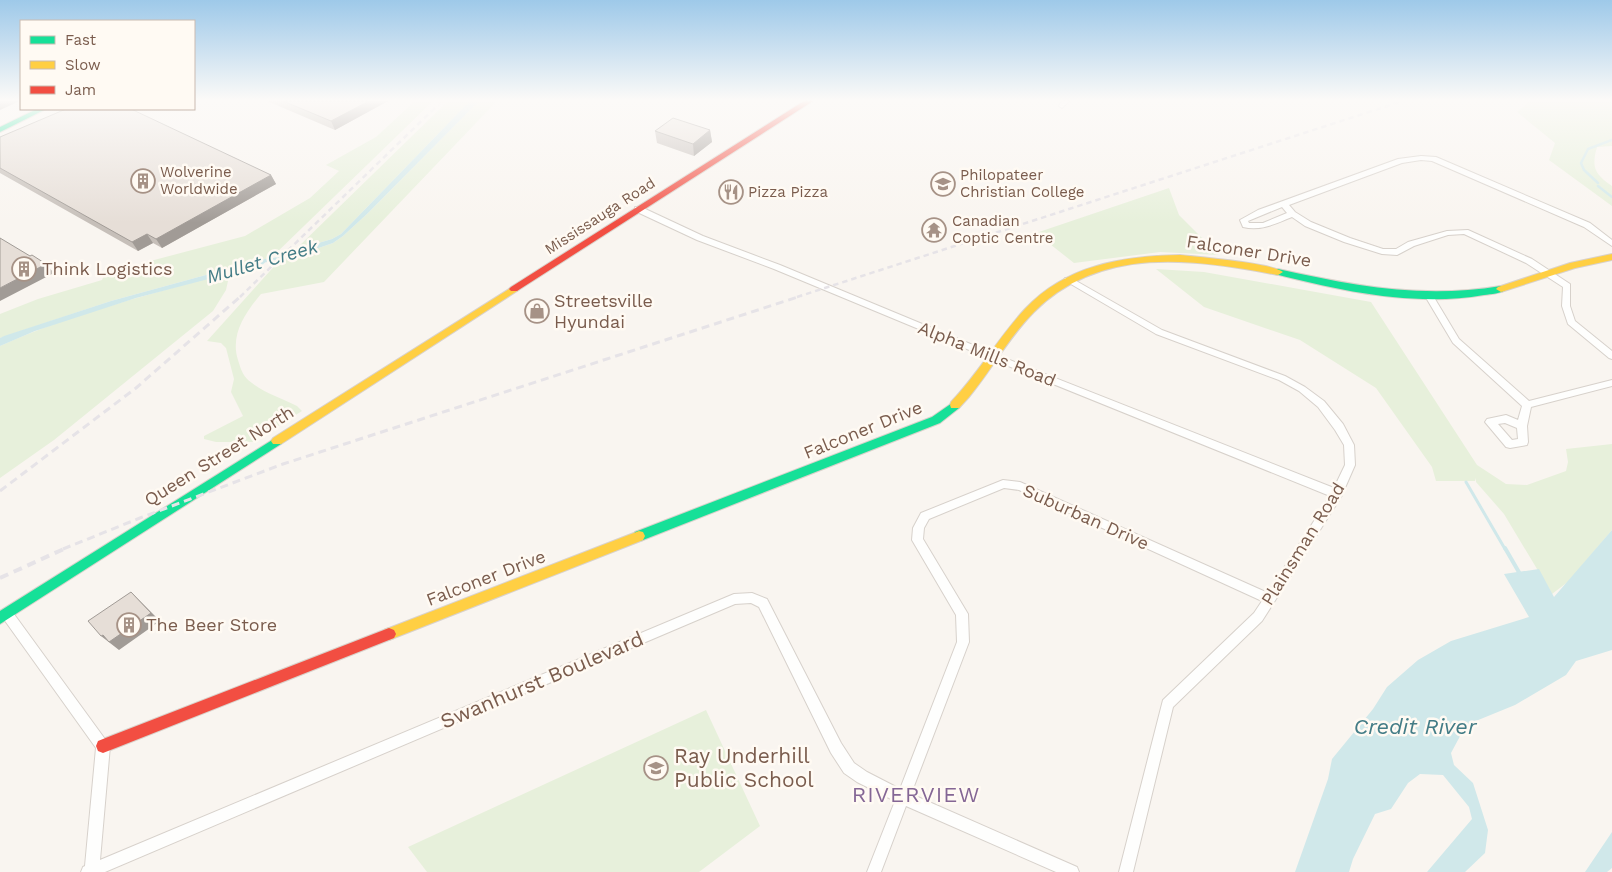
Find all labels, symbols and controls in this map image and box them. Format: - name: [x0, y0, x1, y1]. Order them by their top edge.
- legend: [20, 20, 195, 110]
- text: Fast: [65, 31, 97, 49]
- text: Slow: [65, 56, 101, 74]
- text: Jam: [65, 81, 96, 99]
- place label: Wolverine Worldwide: [160, 163, 238, 198]
- place label: Philopateer Christian College: [960, 166, 1085, 201]
- building icon: Wolverine Worldwide: [130, 168, 156, 194]
- school or university icon: Philopateer Christian College: [930, 171, 956, 197]
- street label: Mississauga Road: [541, 174, 659, 258]
- restaurant icon: Pizza Pizza: [718, 179, 744, 205]
- place label: Pizza Pizza: [748, 183, 829, 201]
- place label: Canadian Coptic Centre: [952, 212, 1053, 247]
- temple icon: Canadian Coptic Centre: [921, 217, 947, 243]
- street label: Falconer Drive: [1185, 230, 1313, 271]
- water label: Mullet Creek: [204, 234, 321, 288]
- building icon: Think Logistics: [11, 256, 37, 282]
- place label: Think Logistics: [42, 258, 173, 279]
- place label: Streetsville Hyundai: [554, 290, 653, 332]
- shop icon: Streetsville Hyundai: [524, 298, 550, 324]
- street label: Alpha Mills Road: [915, 316, 1059, 391]
- street label: Falconer Drive: [800, 396, 925, 463]
- street label: Queen Street North: [140, 401, 297, 510]
- street label: Suburban Drive: [1020, 479, 1153, 554]
- street label: Plainsman Road: [1256, 479, 1349, 609]
- street label: Falconer Drive: [423, 545, 548, 610]
- building icon: The Beer Store: [116, 612, 142, 638]
- place label: The Beer Store: [146, 614, 277, 635]
- street label: Swanhurst Boulevard: [436, 625, 647, 734]
- water label: Credit River: [1354, 714, 1478, 739]
- place label: Ray Underhill Public School: [674, 743, 814, 792]
- school or university icon: Ray Underhill Public School: [643, 755, 669, 781]
- district label: RIVERVIEW: [852, 782, 980, 807]

